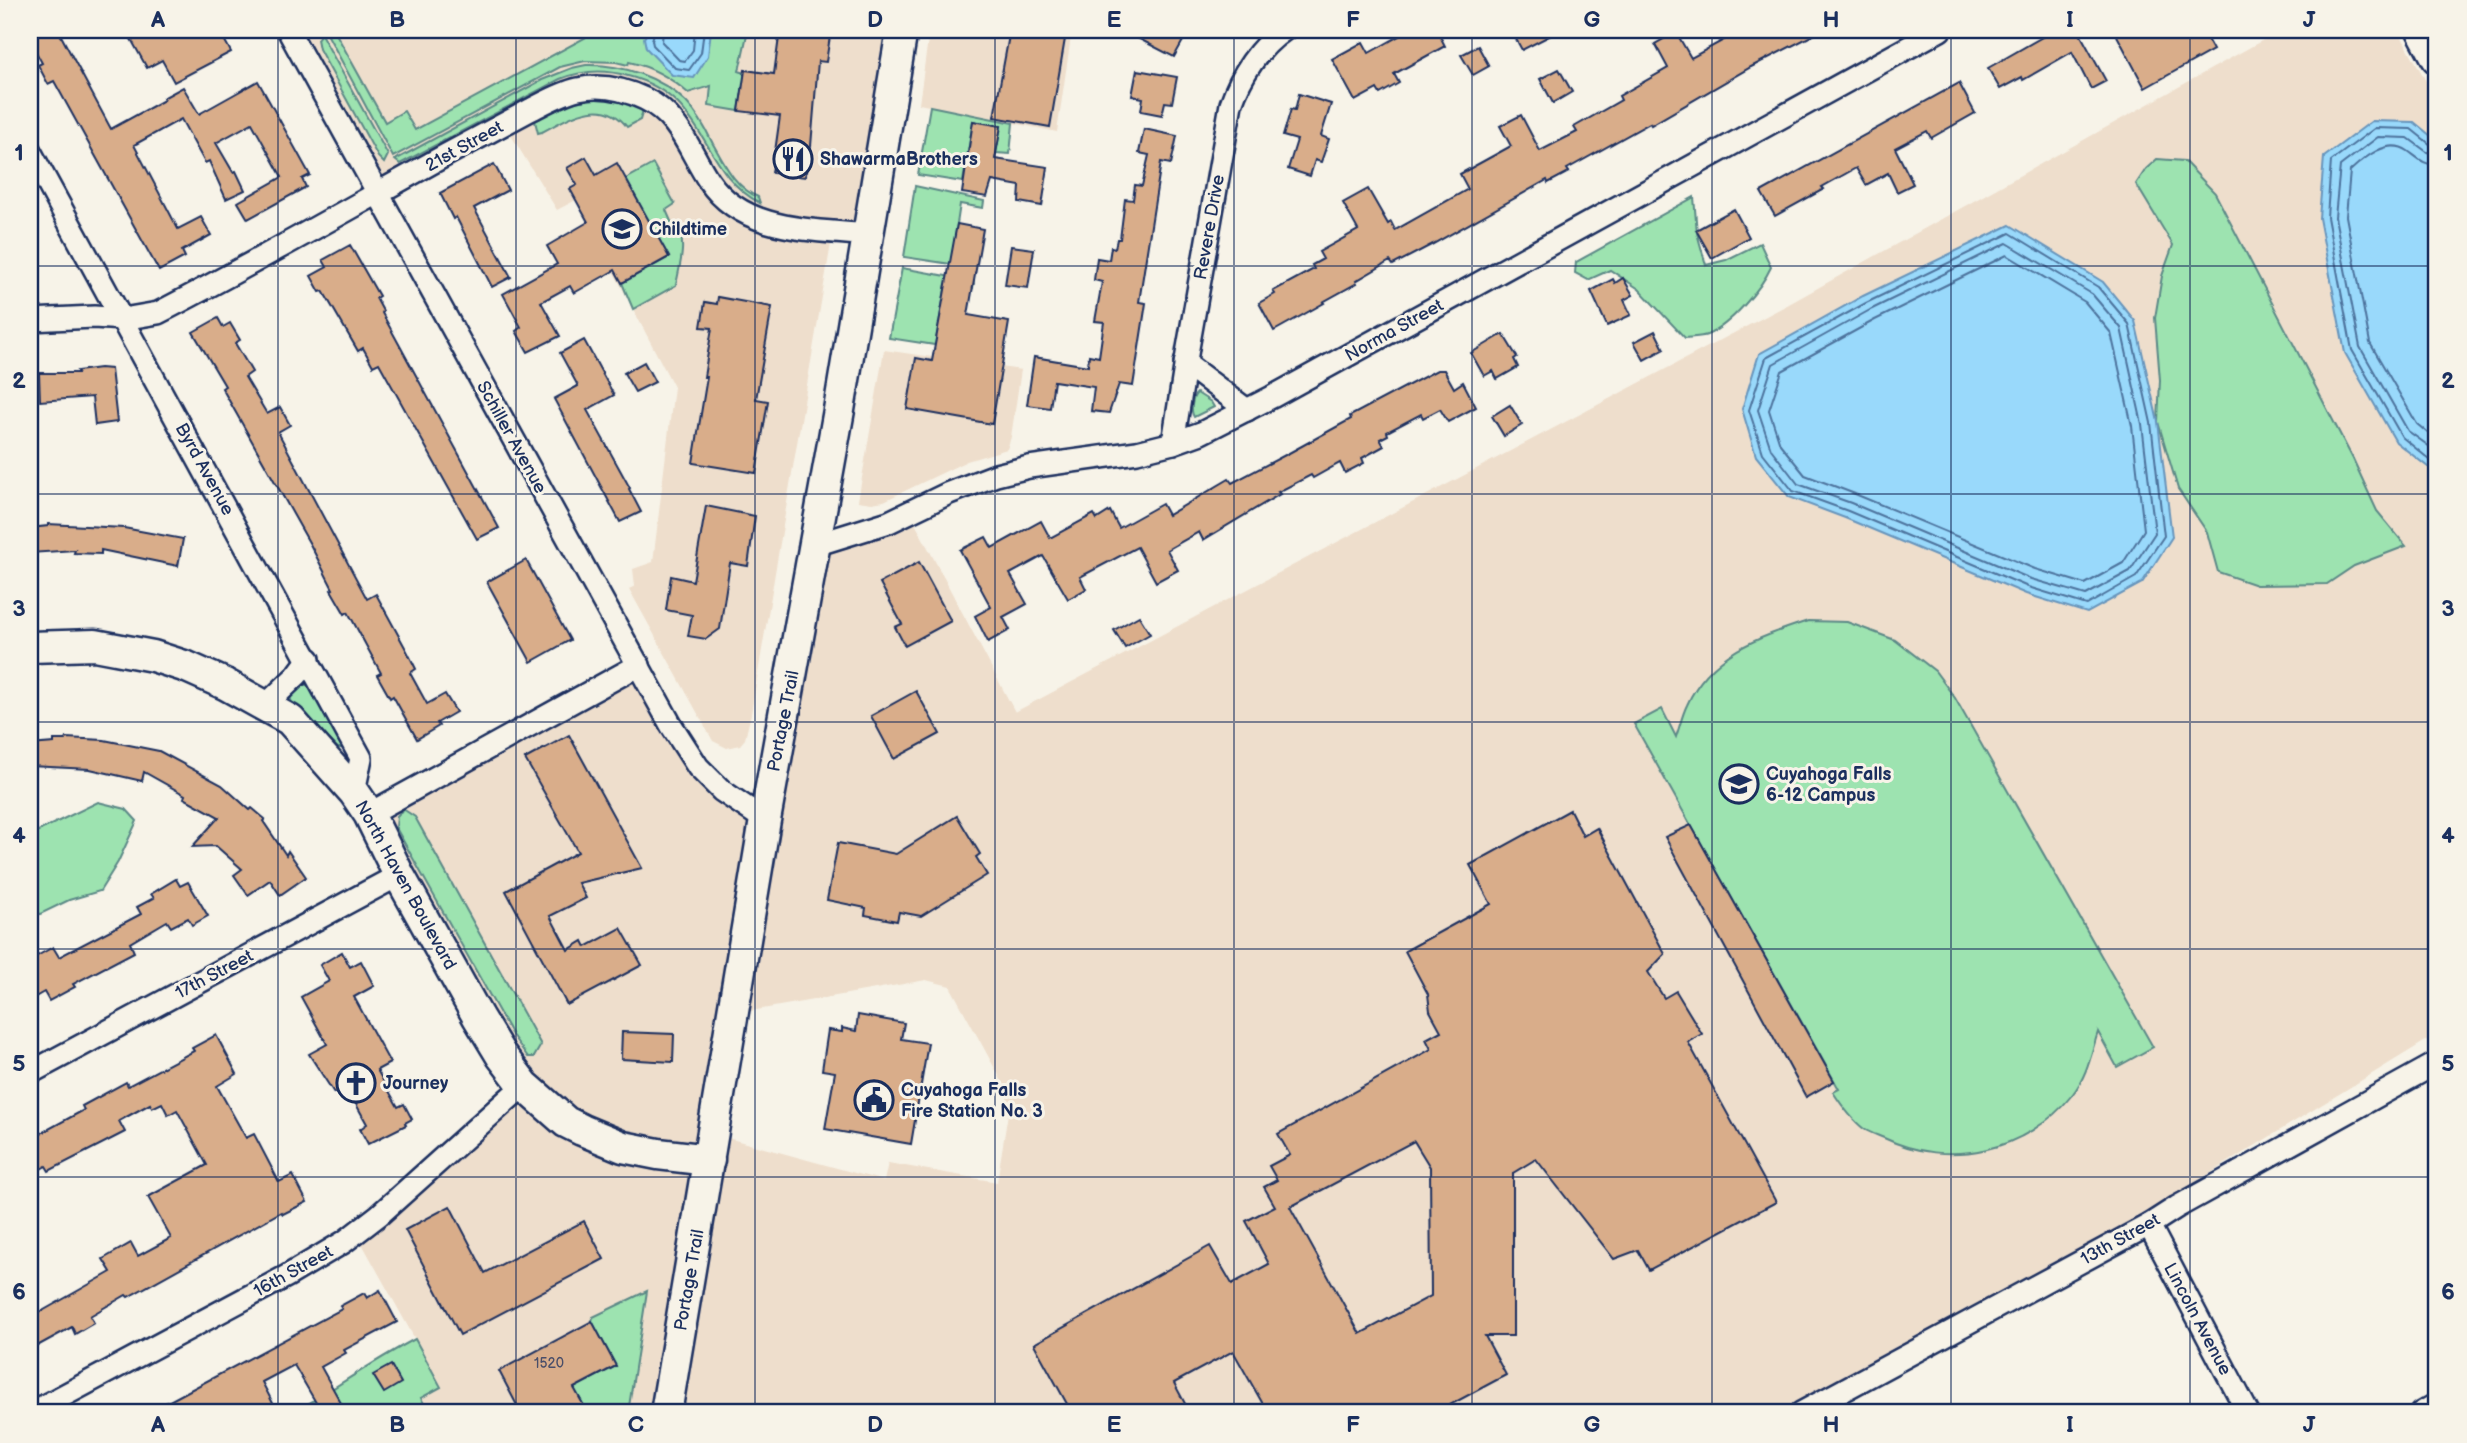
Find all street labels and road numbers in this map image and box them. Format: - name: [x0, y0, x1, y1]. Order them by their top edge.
- street label: 21st Street: [422, 116, 507, 176]
- street label: Revere Drive: [1190, 173, 1229, 281]
- street label: Norma Street: [1341, 295, 1448, 366]
- street label: Schiller Avenue: [472, 377, 551, 497]
- street label: Byrd Avenue: [171, 419, 239, 519]
- street label: Portage Trail: [763, 669, 804, 773]
- street label: North Haven Boulevard: [350, 797, 461, 974]
- street label: 17th Street: [172, 945, 257, 1004]
- street label: 13th Street: [2077, 1209, 2164, 1270]
- street label: Portage Trail: [670, 1228, 709, 1332]
- street label: 16th Street: [250, 1241, 337, 1302]
- street label: Lincoln Avenue: [2159, 1260, 2236, 1379]

